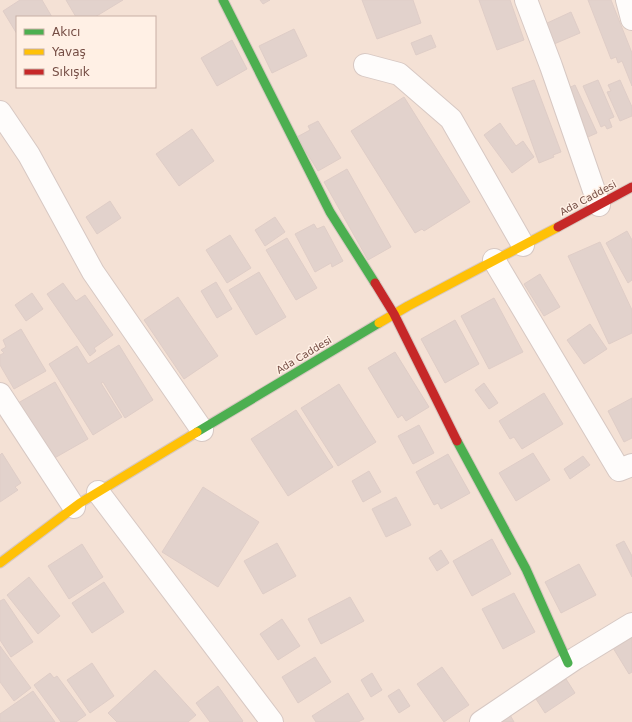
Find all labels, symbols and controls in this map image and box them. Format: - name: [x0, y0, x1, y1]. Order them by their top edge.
- legend: [16, 16, 156, 88]
- text: Akıcı: [52, 25, 80, 39]
- text: Yavaş: [51, 45, 86, 59]
- text: Sıkışık: [52, 65, 90, 79]
- street label: Ada Caddesi: [558, 179, 618, 217]
- street label: Ada Caddesi: [274, 334, 334, 376]

